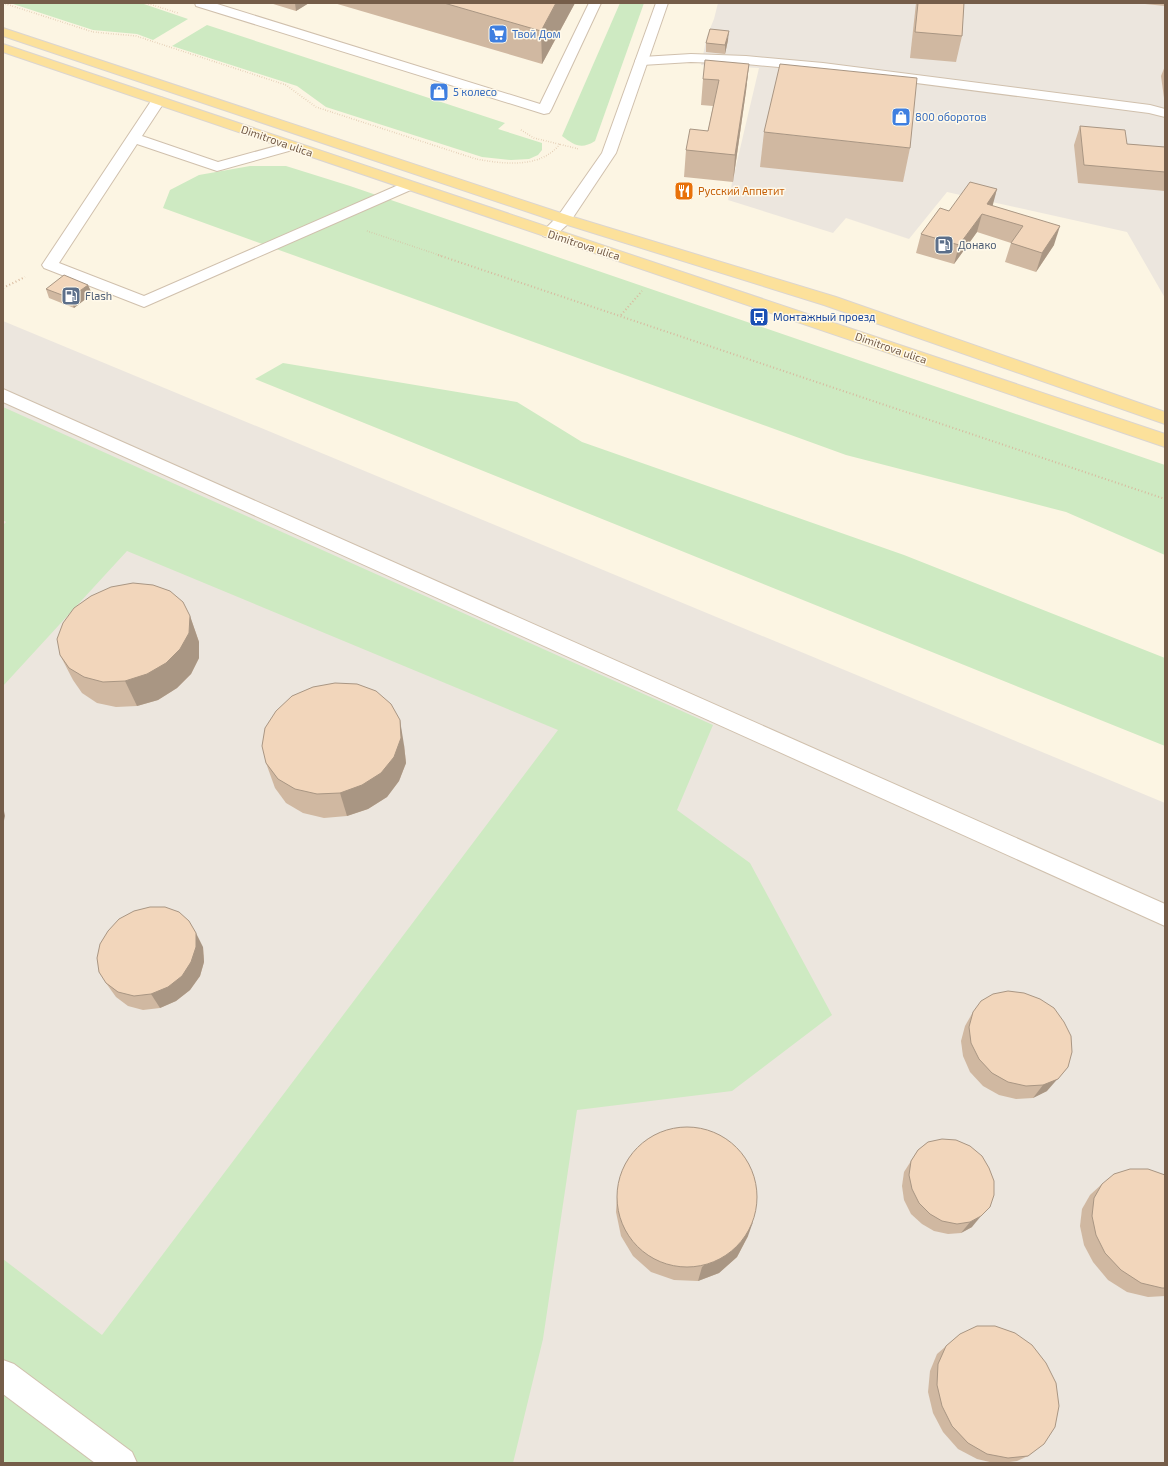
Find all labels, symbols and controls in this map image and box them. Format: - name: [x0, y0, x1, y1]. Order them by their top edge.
- supermarket icon: Твой Дом: [487, 23, 509, 45]
- place label: Твой Дом: [512, 27, 561, 40]
- shop icon: 5 колесо: [428, 81, 450, 103]
- place label: 5 колесо: [453, 85, 497, 98]
- shop icon: 800 оборотов: [890, 106, 912, 128]
- place label: 800 оборотов: [915, 110, 987, 123]
- street label: Dimitrova ulica: [240, 122, 315, 159]
- restaurant icon: Русский Аппетит: [673, 180, 695, 202]
- place label: Русский Аппетит: [698, 184, 785, 198]
- street label: Dimitrova ulica: [546, 227, 622, 262]
- fuel station icon: Донако: [933, 234, 955, 256]
- place label: Донако: [958, 238, 997, 251]
- fuel station icon: Flash: [60, 285, 82, 307]
- place label: Flash: [85, 289, 112, 302]
- bus stop icon: Монтажный проезд: [748, 306, 770, 328]
- place label: Монтажный проезд: [773, 310, 876, 323]
- street label: Dimitrova ulica: [854, 329, 929, 366]

